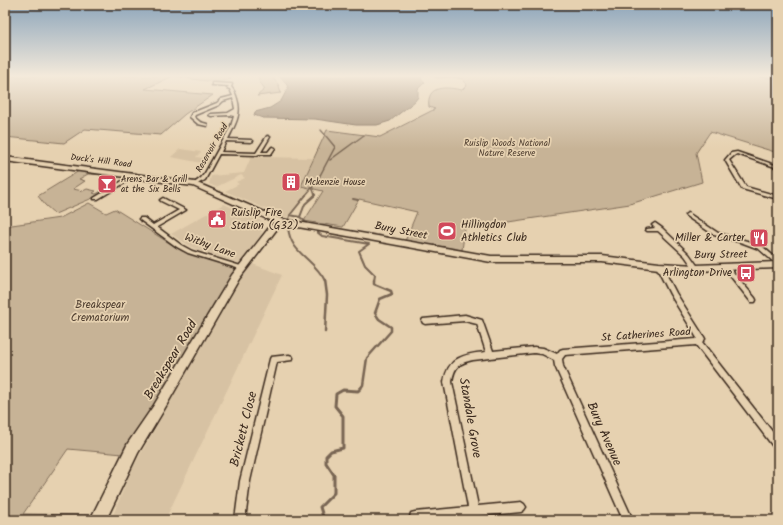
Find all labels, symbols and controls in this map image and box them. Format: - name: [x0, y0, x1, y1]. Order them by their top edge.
- street label: Reservoir Road: [192, 120, 232, 175]
- park label: Ruislip Woods National Nature Reserve: [464, 136, 551, 161]
- street label: Duck's Hill Road: [70, 150, 133, 172]
- building icon: Mckenzie House: [280, 171, 302, 193]
- place label: Arens Bar & Grill at the Six Bells: [121, 172, 188, 197]
- bar icon: Arens Bar & Grill at the Six Bells: [96, 173, 118, 195]
- place label: Mckenzie House: [305, 175, 365, 190]
- place label: Ruislip Fire Station (G32): [231, 204, 299, 235]
- public building icon: Ruislip Fire Station (G32): [206, 208, 228, 230]
- place label: Hillingdon Athletics Club: [461, 216, 527, 247]
- street label: Bury Street: [373, 217, 430, 245]
- sports icon: Hillingdon Athletics Club: [436, 220, 458, 242]
- restaurant icon: Miller & Carter: [748, 227, 770, 249]
- street label: Withy Lane: [182, 228, 238, 264]
- place label: Miller & Carter: [675, 229, 746, 247]
- street label: Bury Street: [694, 246, 749, 264]
- bus stop icon: Arlington Drive: [735, 262, 757, 284]
- place label: Arlington Drive: [663, 264, 732, 282]
- park label: Breakspear Crematorium: [71, 296, 130, 327]
- street label: Breakspear Road: [139, 316, 203, 404]
- street label: St Catherines Road: [601, 323, 692, 347]
- street label: Standale Grove: [453, 376, 487, 460]
- street label: Brickett Close: [225, 389, 264, 469]
- street label: Bury Avenue: [580, 398, 628, 470]

